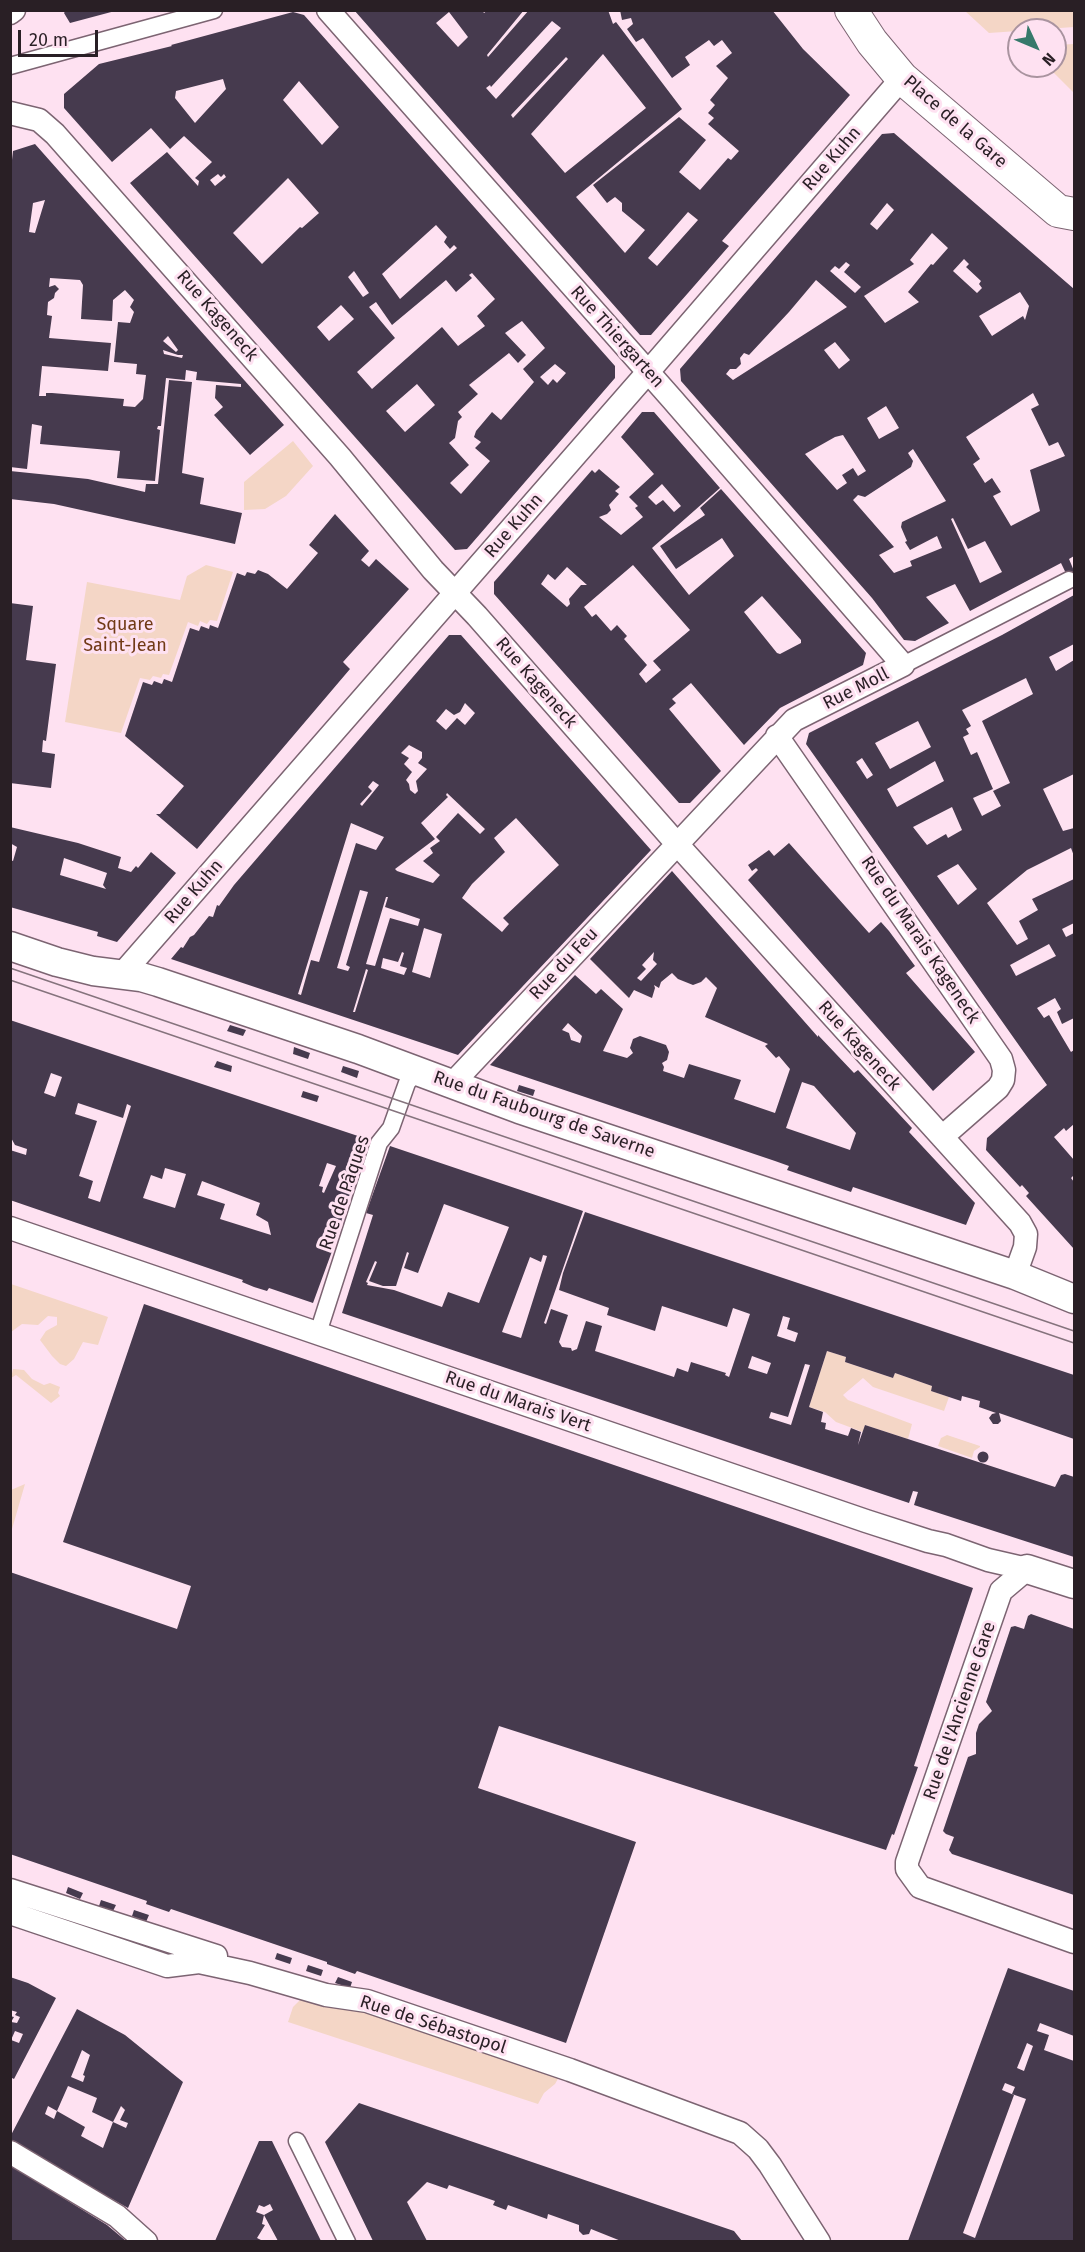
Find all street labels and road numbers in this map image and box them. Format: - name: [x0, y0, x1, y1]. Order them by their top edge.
- street label: Place de la Gare: [899, 71, 1011, 173]
- street label: Rue Kuhn: [798, 122, 866, 196]
- street label: Rue Kageneck: [172, 266, 262, 366]
- street label: Rue Thiergarten: [566, 282, 668, 392]
- street label: Rue Kuhn: [480, 489, 548, 563]
- street label: Rue Kageneck: [491, 633, 581, 733]
- street label: Rue Moll: [819, 663, 893, 715]
- street label: Rue du Marais Kageneck: [856, 852, 984, 1028]
- street label: Rue Kuhn: [160, 855, 228, 929]
- street label: Rue du Feu: [525, 924, 603, 1004]
- street label: Rue Kageneck: [813, 997, 905, 1095]
- street label: Rue du Faubourg de Saverne: [430, 1067, 658, 1163]
- street label: Rue de Pâques: [315, 1133, 375, 1253]
- street label: Rue du Marais Vert: [442, 1367, 594, 1437]
- street label: Rue de l'Ancienne Gare: [919, 1619, 1001, 1803]
- street label: Rue de Sébastopol: [357, 1991, 509, 2059]

